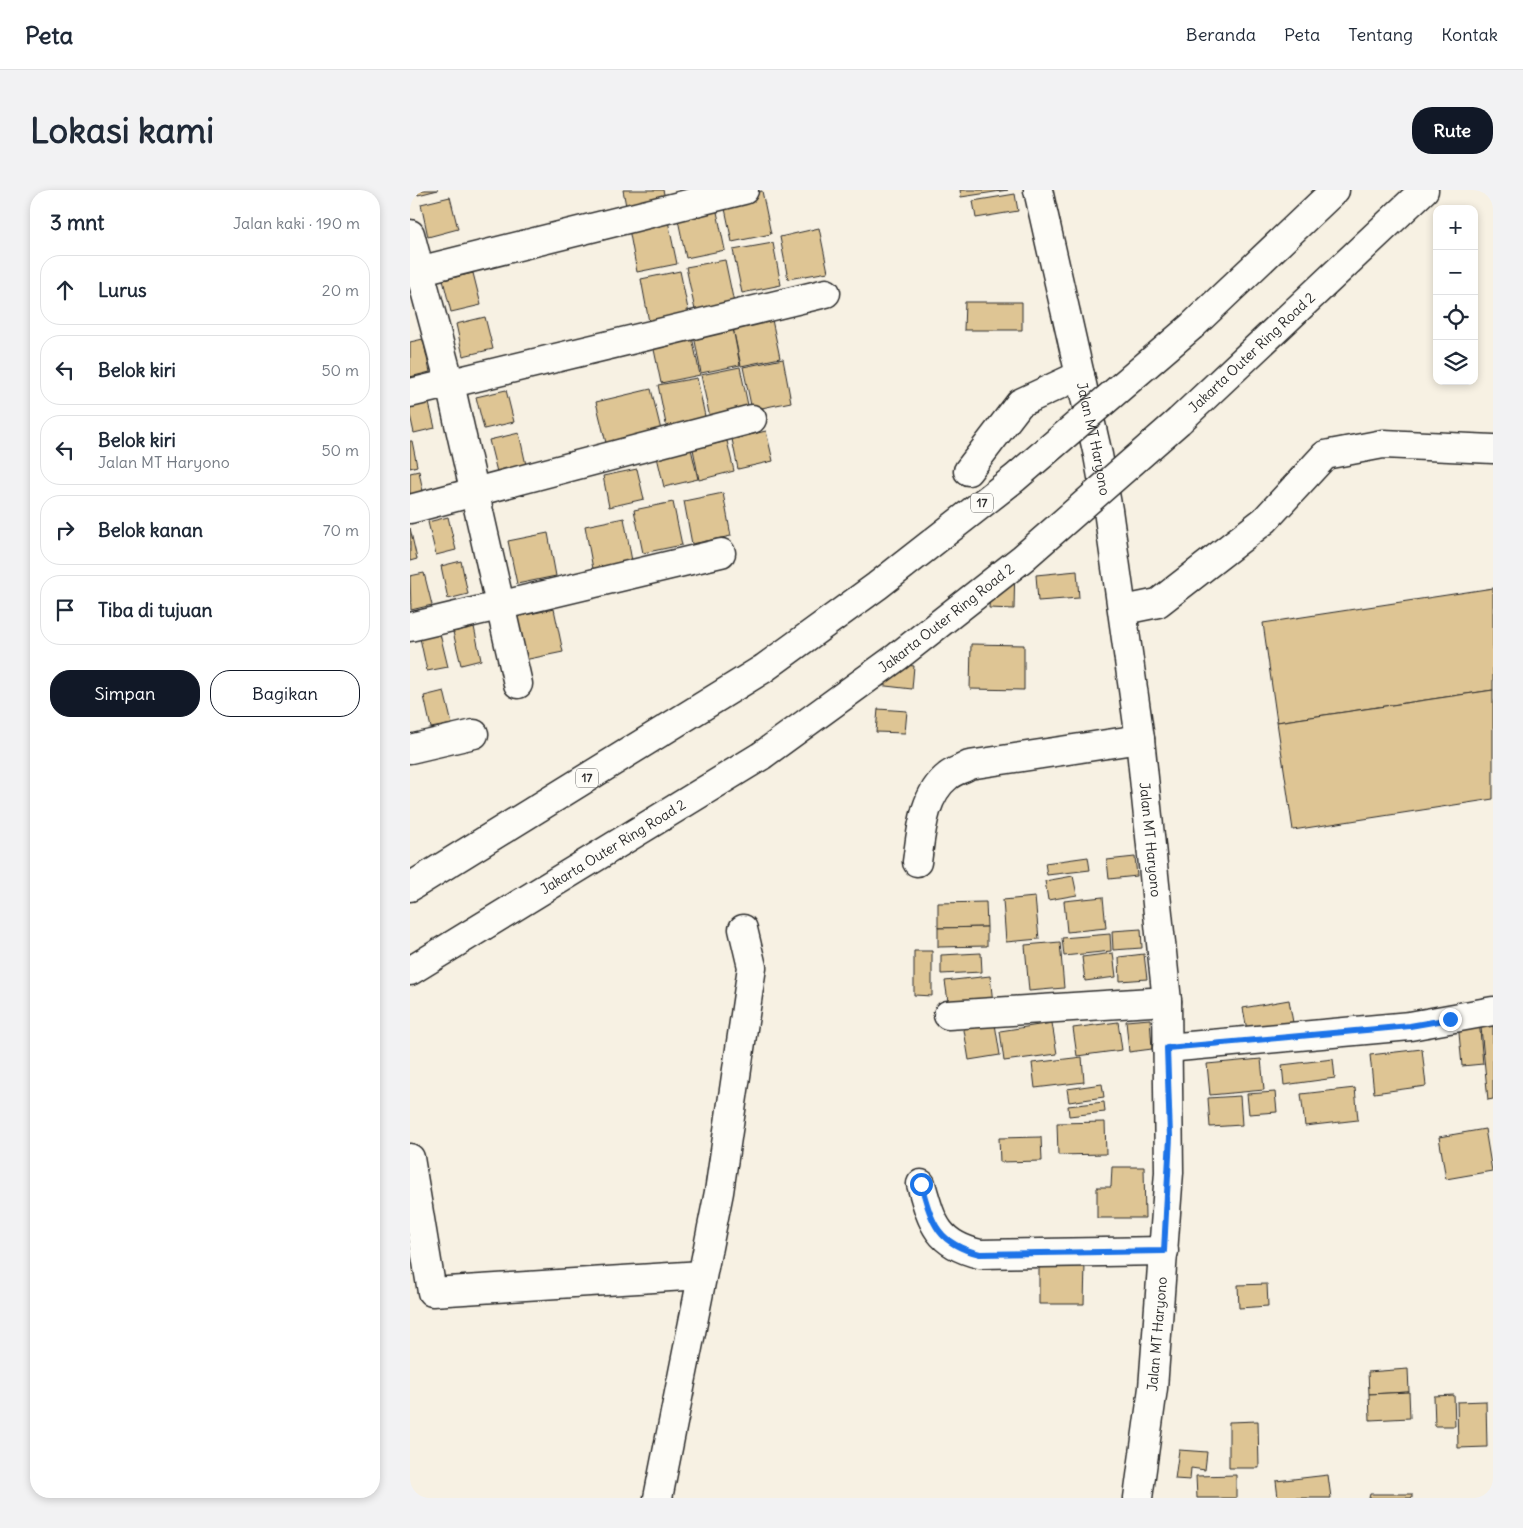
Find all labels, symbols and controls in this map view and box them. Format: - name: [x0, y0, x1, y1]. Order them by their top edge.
- text: Peta: [25, 20, 73, 50]
- text: Beranda: [1186, 23, 1256, 46]
- text: Peta: [1284, 23, 1320, 46]
- text: Tentang: [1348, 23, 1413, 46]
- text: Kontak: [1441, 23, 1498, 46]
- button: Rute: [1412, 107, 1493, 154]
- text: Lokasi kami: [30, 108, 214, 152]
- map controls: [1433, 205, 1478, 385]
- button: +: [1433, 205, 1478, 250]
- text: 3 mnt: [50, 209, 104, 236]
- text: Jalan kaki · 190 m: [233, 213, 360, 233]
- button: −: [1433, 250, 1478, 295]
- icon: ahead: [51, 276, 79, 304]
- text: Lurus: [98, 278, 147, 302]
- text: 20 m: [322, 280, 359, 300]
- street label: Jakarta Outer Ring Road 2: [1185, 288, 1319, 416]
- button: locate: [1433, 295, 1478, 340]
- button: layers: [1433, 340, 1478, 385]
- icon: left: [51, 356, 79, 384]
- text: Belok kiri: [98, 358, 176, 382]
- text: 50 m: [321, 360, 359, 380]
- street label: Jalan MT Haryono: [1073, 380, 1114, 497]
- text: Belok kiri: [98, 428, 176, 452]
- icon: left: [51, 436, 79, 464]
- text: 50 m: [321, 440, 359, 460]
- text: Jalan MT Haryono: [98, 452, 230, 472]
- road number: 17: [971, 494, 993, 512]
- icon: right: [51, 516, 79, 544]
- text: Belok kanan: [98, 518, 203, 542]
- text: 70 m: [323, 520, 359, 540]
- street label: Jakarta Outer Ring Road 2: [875, 559, 1018, 677]
- icon: arrive: [51, 596, 79, 624]
- text: Tiba di tujuan: [98, 598, 213, 622]
- button: Simpan: [50, 670, 200, 717]
- button: Bagikan: [210, 670, 360, 717]
- road number: 17: [576, 768, 598, 788]
- street label: Jalan MT Haryono: [1136, 781, 1165, 898]
- street label: Jakarta Outer Ring Road 2: [537, 795, 689, 898]
- route end: [1439, 1008, 1462, 1031]
- route start: [910, 1173, 933, 1196]
- street label: Jalan MT Haryono: [1143, 1276, 1171, 1392]

